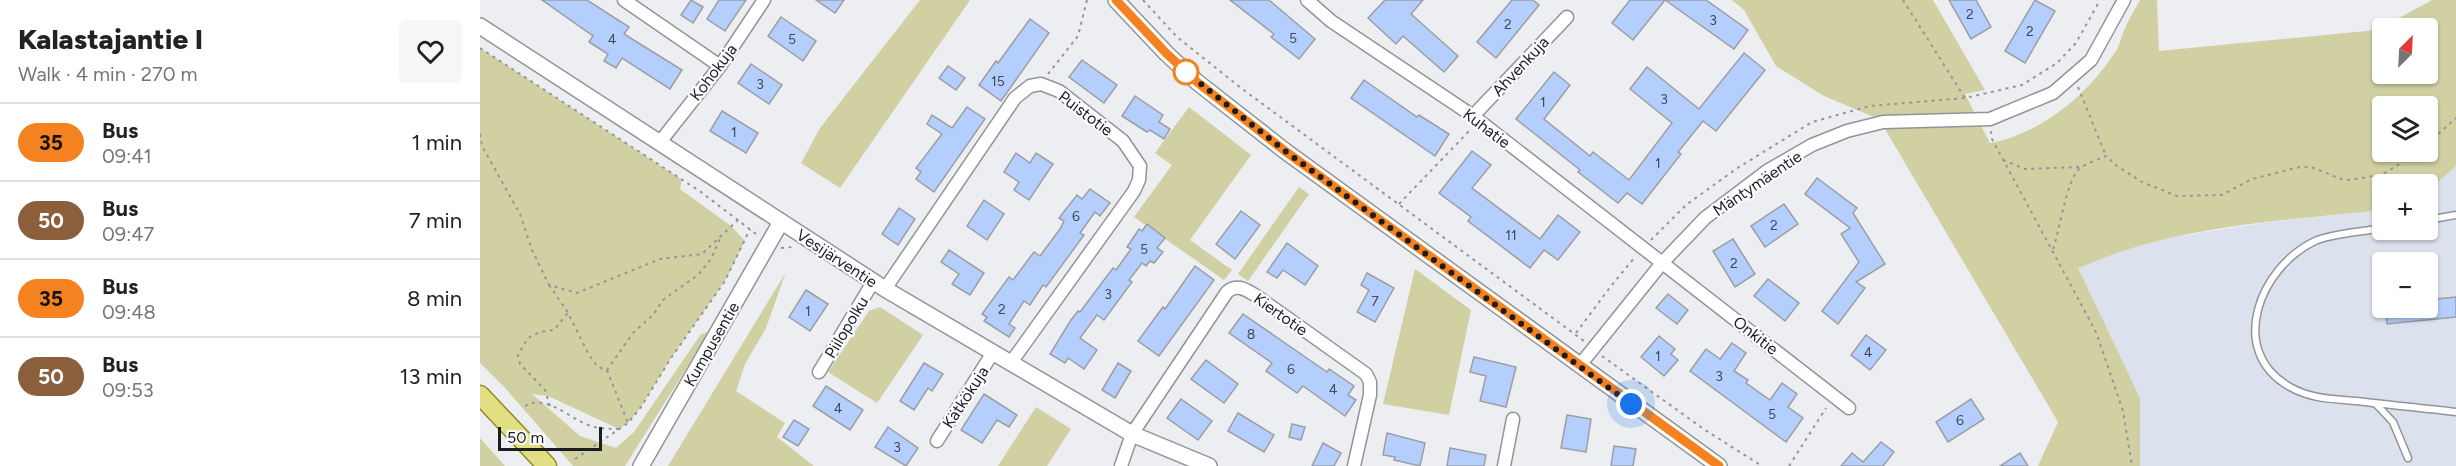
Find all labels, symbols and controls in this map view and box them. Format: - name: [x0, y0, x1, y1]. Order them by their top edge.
- house number: 2: [1966, 6, 1974, 23]
- house number: 3: [1709, 12, 1717, 29]
- house number: 2: [1504, 16, 1512, 33]
- north arrow: [2372, 18, 2438, 84]
- map controls: [2372, 18, 2438, 318]
- button: heart: [399, 20, 462, 83]
- text: Kalastajantie I: [18, 22, 203, 56]
- house number: 2: [2026, 23, 2034, 40]
- house number: 5: [1289, 30, 1297, 47]
- house number: 4: [608, 31, 617, 48]
- house number: 5: [788, 31, 796, 48]
- street label: Ahvenkuja: [1488, 33, 1553, 100]
- street label: Kohokuja: [686, 40, 741, 104]
- unlabelled marker: [1173, 59, 1199, 85]
- text: Walk · 4 min · 270 m: [18, 62, 198, 86]
- house number: 15: [991, 73, 1005, 90]
- house number: 3: [756, 76, 764, 93]
- street label: Puistotie: [1055, 87, 1117, 140]
- house number: 3: [1660, 91, 1668, 108]
- house number: 1: [1540, 94, 1546, 111]
- button: layers: [2372, 96, 2438, 162]
- street label: Kuhatie: [1459, 104, 1514, 152]
- text: Bus: [102, 117, 138, 144]
- house number: 1: [731, 124, 737, 141]
- text: 1 min: [411, 129, 462, 156]
- text: 35: [39, 130, 63, 155]
- text: 09:41: [102, 144, 152, 168]
- street label: Mäntymäentie: [1709, 147, 1805, 220]
- house number: 1: [1655, 155, 1661, 172]
- button: +: [2372, 174, 2438, 240]
- text: Bus: [102, 195, 138, 222]
- text: 7 min: [409, 207, 462, 234]
- text: 50: [38, 208, 64, 233]
- house number: 6: [1072, 208, 1080, 225]
- house number: 2: [1770, 217, 1778, 234]
- text: 09:47: [102, 222, 154, 246]
- street label: Vesijärventie: [793, 225, 881, 292]
- house number: 11: [1505, 227, 1517, 244]
- house number: 5: [1140, 241, 1148, 258]
- button: −: [2372, 252, 2438, 318]
- house number: 2: [1730, 255, 1738, 272]
- text: Bus: [102, 273, 138, 300]
- text: 8 min: [407, 285, 462, 312]
- text: 35: [39, 286, 63, 311]
- house number: 3: [1104, 286, 1112, 303]
- street label: Kiertotie: [1250, 289, 1312, 340]
- street label: Piilopolku: [821, 293, 872, 361]
- house number: 7: [1371, 293, 1379, 310]
- street label: Kumpusentie: [680, 298, 743, 390]
- text: 09:48: [102, 300, 156, 324]
- house number: 2: [998, 301, 1006, 318]
- house number: 1: [805, 303, 811, 320]
- street label: Onkitie: [1730, 312, 1782, 359]
- house number: 8: [1247, 326, 1255, 343]
- house number: 4: [1864, 344, 1873, 361]
- house number: 1: [1655, 348, 1661, 365]
- text: Bus: [102, 351, 138, 378]
- house number: 6: [1287, 361, 1295, 378]
- text: 13 min: [399, 363, 462, 390]
- street label: Kätkökuja: [938, 363, 992, 432]
- text: 50: [38, 364, 64, 389]
- house number: 3: [1715, 368, 1723, 385]
- text: 09:53: [102, 378, 154, 402]
- house number: 4: [1329, 381, 1338, 398]
- your location: [1616, 389, 1646, 419]
- house number: 4: [834, 400, 843, 417]
- house number: 5: [1768, 406, 1776, 423]
- house number: 6: [1956, 412, 1964, 429]
- scale bar: [498, 424, 602, 452]
- text: 50 m: [507, 428, 544, 447]
- house number: 3: [893, 439, 901, 456]

